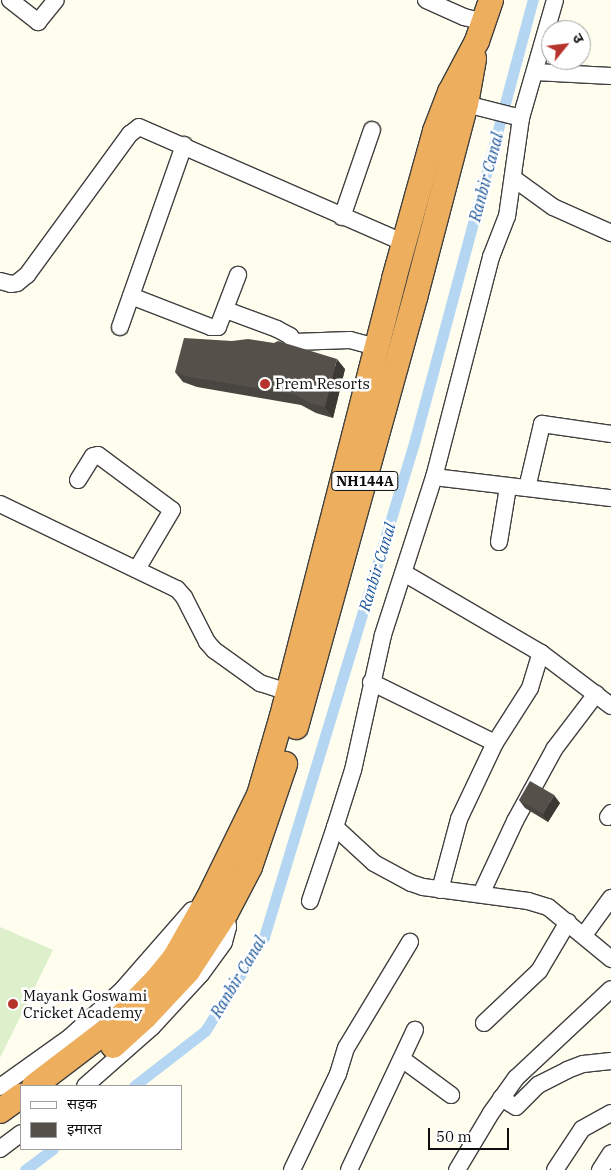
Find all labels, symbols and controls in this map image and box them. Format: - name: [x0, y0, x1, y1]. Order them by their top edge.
- north arrow: [541, 20, 591, 70]
- text: उ: [568, 30, 588, 46]
- water label: Ranbir Canal: [465, 130, 507, 224]
- place label: Prem Resorts: [275, 375, 370, 393]
- marker: Prem Resorts: [259, 378, 271, 390]
- road number: NH144A: [331, 470, 399, 492]
- water label: Ranbir Canal: [354, 521, 400, 613]
- water label: Ranbir Canal: [206, 933, 270, 1021]
- place label: Mayank Goswami Cricket Academy: [23, 986, 147, 1021]
- marker: Mayank Goswami Cricket Academy: [7, 998, 19, 1010]
- legend: [20, 1085, 182, 1150]
- text: सड़क: [67, 1094, 97, 1113]
- scale bar: [431, 1118, 512, 1150]
- text: इमारत: [67, 1119, 102, 1138]
- text: 50 m: [436, 1127, 472, 1146]

